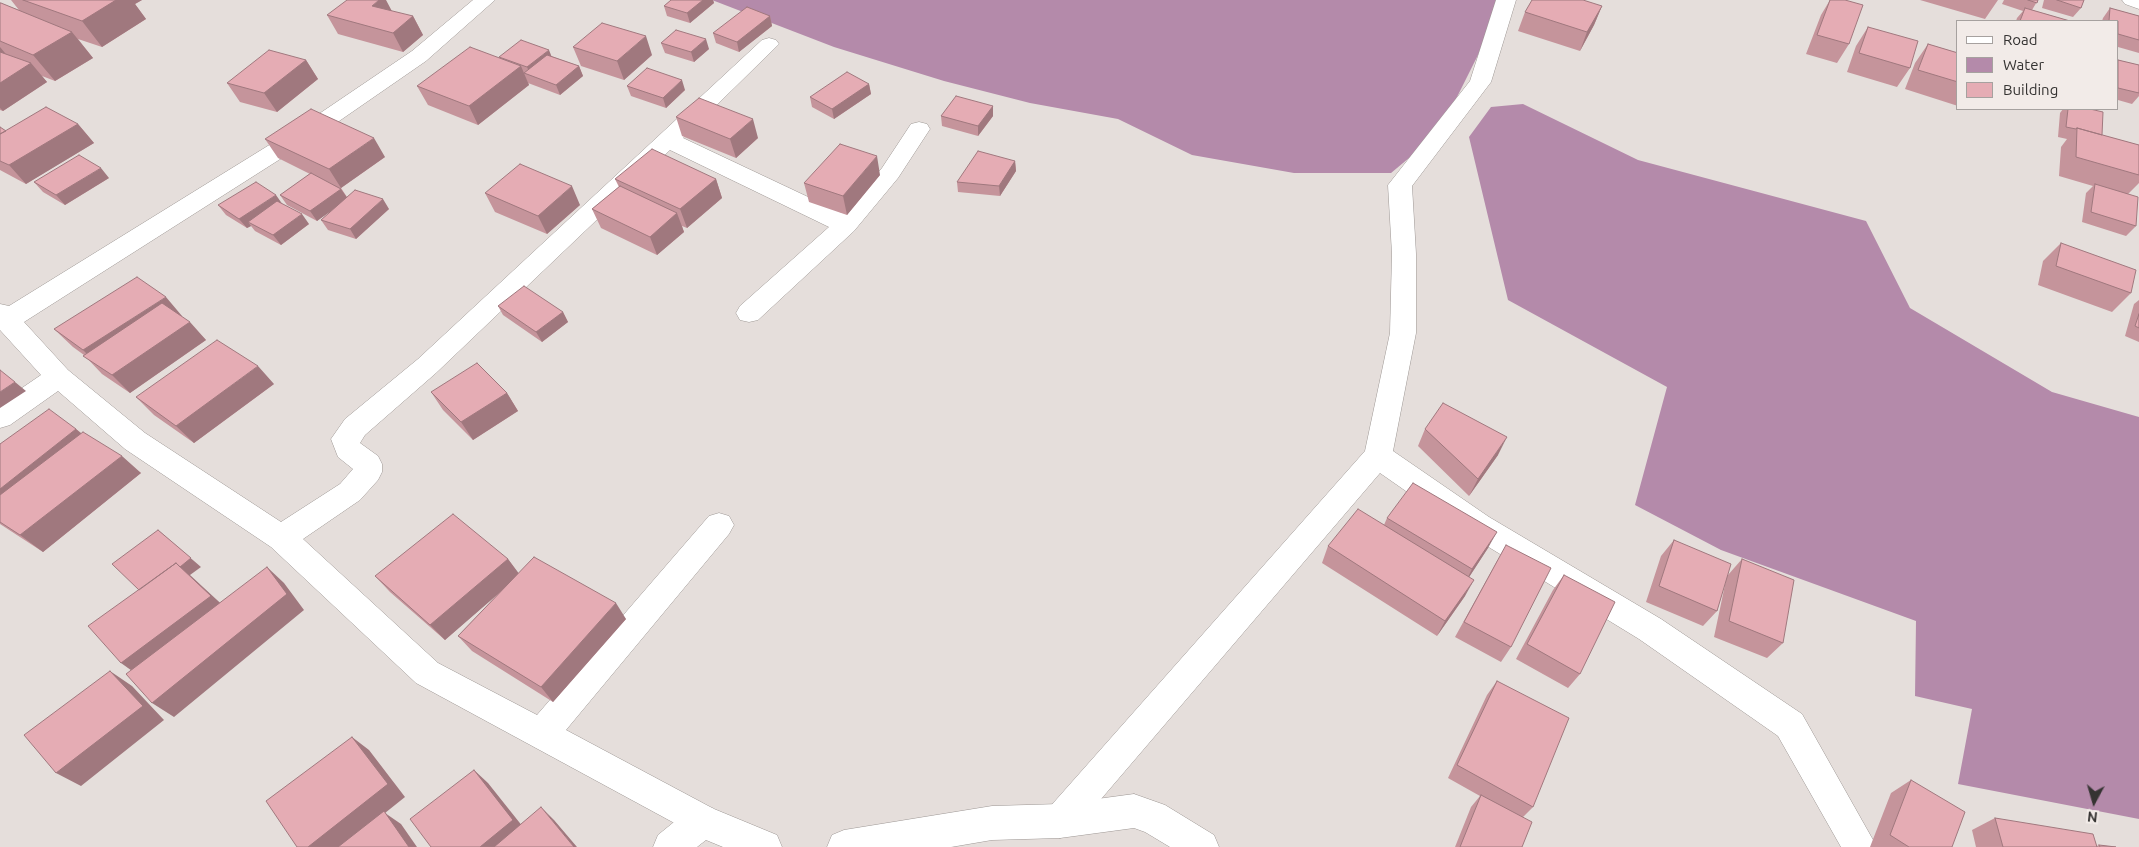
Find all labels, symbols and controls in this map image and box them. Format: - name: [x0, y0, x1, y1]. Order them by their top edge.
- legend: [1956, 20, 2119, 110]
- text: Road: [2003, 31, 2038, 48]
- text: Water: [2003, 56, 2044, 73]
- text: Building: [2003, 81, 2058, 98]
- north arrow: [2069, 777, 2119, 827]
- text: N: [2086, 808, 2098, 825]

